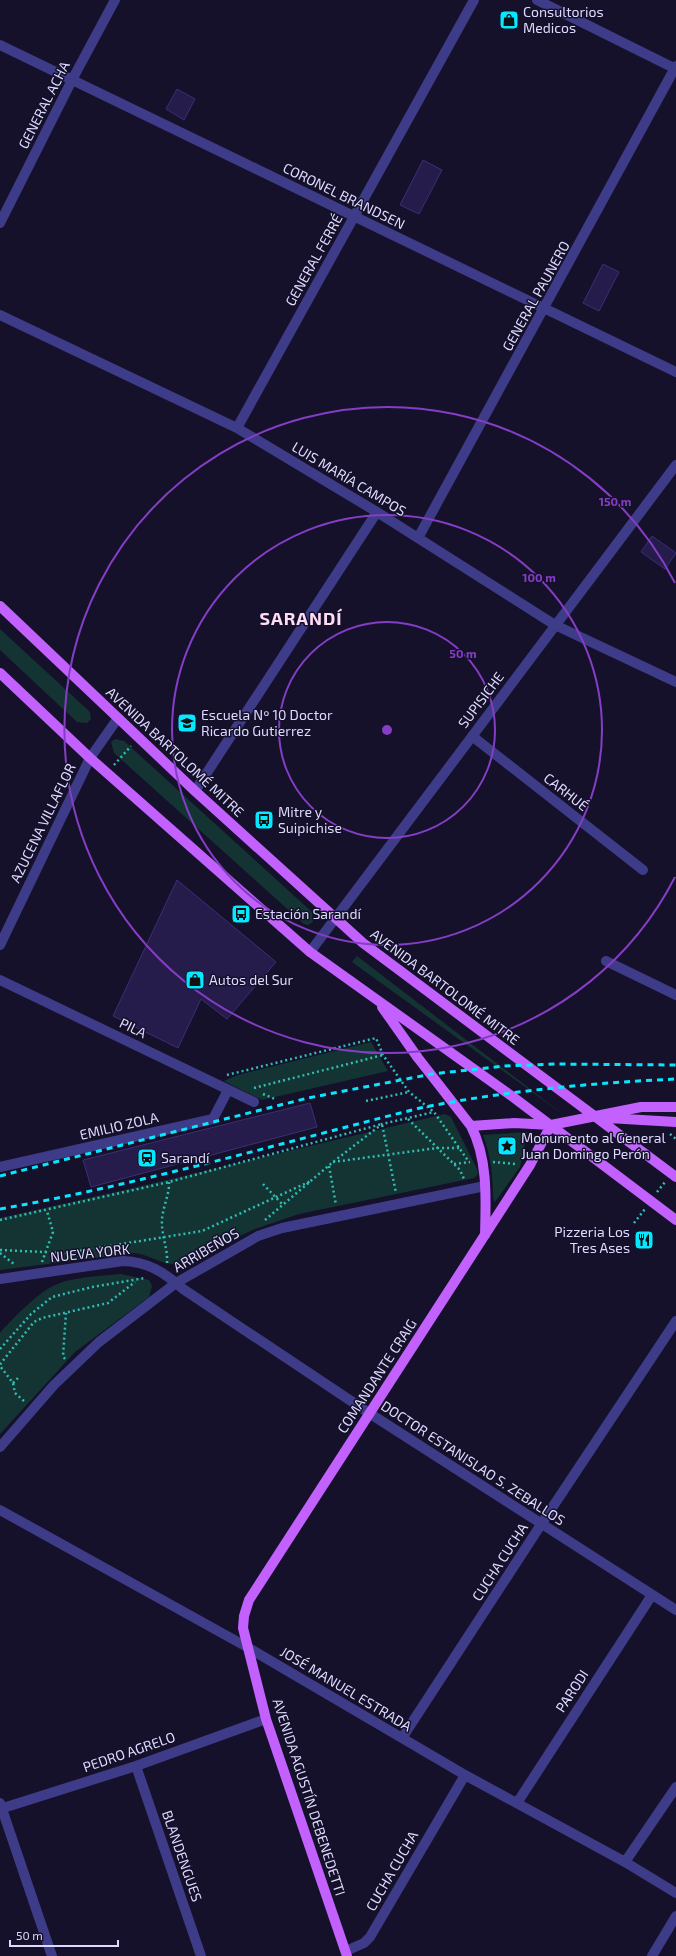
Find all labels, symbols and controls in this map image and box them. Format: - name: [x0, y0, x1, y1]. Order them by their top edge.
- place label: Consultorios Medicos: [523, 3, 604, 36]
- shop icon: Consultorios Medicos: [498, 9, 520, 31]
- street label: GENERAL ACHA: [14, 58, 73, 151]
- street label: CORONEL BRANDSEN: [280, 159, 408, 232]
- street label: GENERAL FERRÉ: [281, 211, 346, 309]
- street label: GENERAL PAUNERO: [498, 238, 573, 354]
- street label: LUIS MARÍA CAMPOS: [289, 438, 410, 519]
- text: 150 m: [599, 494, 631, 508]
- text: 100 m: [522, 570, 556, 584]
- district label: SARANDÍ: [259, 607, 343, 629]
- text: 50 m: [449, 646, 477, 660]
- street label: SUPISICHE: [454, 668, 507, 731]
- street label: AVENIDA BARTOLOMÉ MITRE: [103, 683, 248, 820]
- place label: Escuela Nº 10 Doctor Ricardo Gutierrez: [201, 706, 333, 739]
- school or university icon: Escuela Nº 10 Doctor Ricardo Gutierrez: [176, 712, 198, 734]
- centre of rings: [380, 723, 394, 737]
- street label: AZUCENA VILLAFLOR: [6, 760, 79, 885]
- street label: CARHUÉ: [541, 769, 592, 814]
- place label: Mitre y Suipichise: [278, 803, 342, 836]
- bus stop icon: Mitre y Suipichise: [253, 809, 275, 831]
- bus stop icon: Estación Sarandí: [230, 903, 252, 925]
- place label: Estación Sarandí: [255, 905, 361, 922]
- street label: AVENIDA BARTOLOMÉ MITRE: [367, 925, 523, 1048]
- shop icon: Autos del Sur: [184, 969, 206, 991]
- place label: Autos del Sur: [209, 971, 294, 988]
- street label: PILA: [117, 1014, 150, 1041]
- street label: EMILIO ZOLA: [78, 1108, 160, 1143]
- place label: Monumento al General Juan Domingo Perón: [521, 1129, 667, 1162]
- place icon: Monumento al General Juan Domingo Perón: [496, 1135, 518, 1157]
- station icon: Sarandí: [136, 1147, 158, 1169]
- place label: Sarandí: [161, 1149, 210, 1166]
- place label: Pizzeria Los Tres Ases: [554, 1223, 630, 1256]
- street label: ARRIBEÑOS: [170, 1224, 242, 1275]
- restaurant icon: Pizzeria Los Tres Ases: [633, 1229, 655, 1251]
- street label: NUEVA YORK: [49, 1240, 131, 1265]
- street label: COMANDANTE CRAIG: [333, 1315, 420, 1436]
- street label: DOCTOR ESTANISLAO S. ZEBALLOS: [378, 1397, 569, 1529]
- street label: CUCHA CUCHA: [468, 1519, 531, 1604]
- street label: JOSÉ MANUEL ESTRADA: [278, 1643, 415, 1735]
- street label: PARODI: [552, 1666, 592, 1715]
- street label: AVENIDA AGUSTÍN DEBENEDETTI: [270, 1696, 349, 1898]
- street label: PEDRO AGRELO: [80, 1728, 177, 1775]
- street label: BLANDENGUES: [159, 1808, 206, 1904]
- street label: CUCHA CUCHA: [362, 1828, 421, 1914]
- scale bar: [10, 1922, 118, 1948]
- text: 50 m: [16, 1928, 43, 1942]

